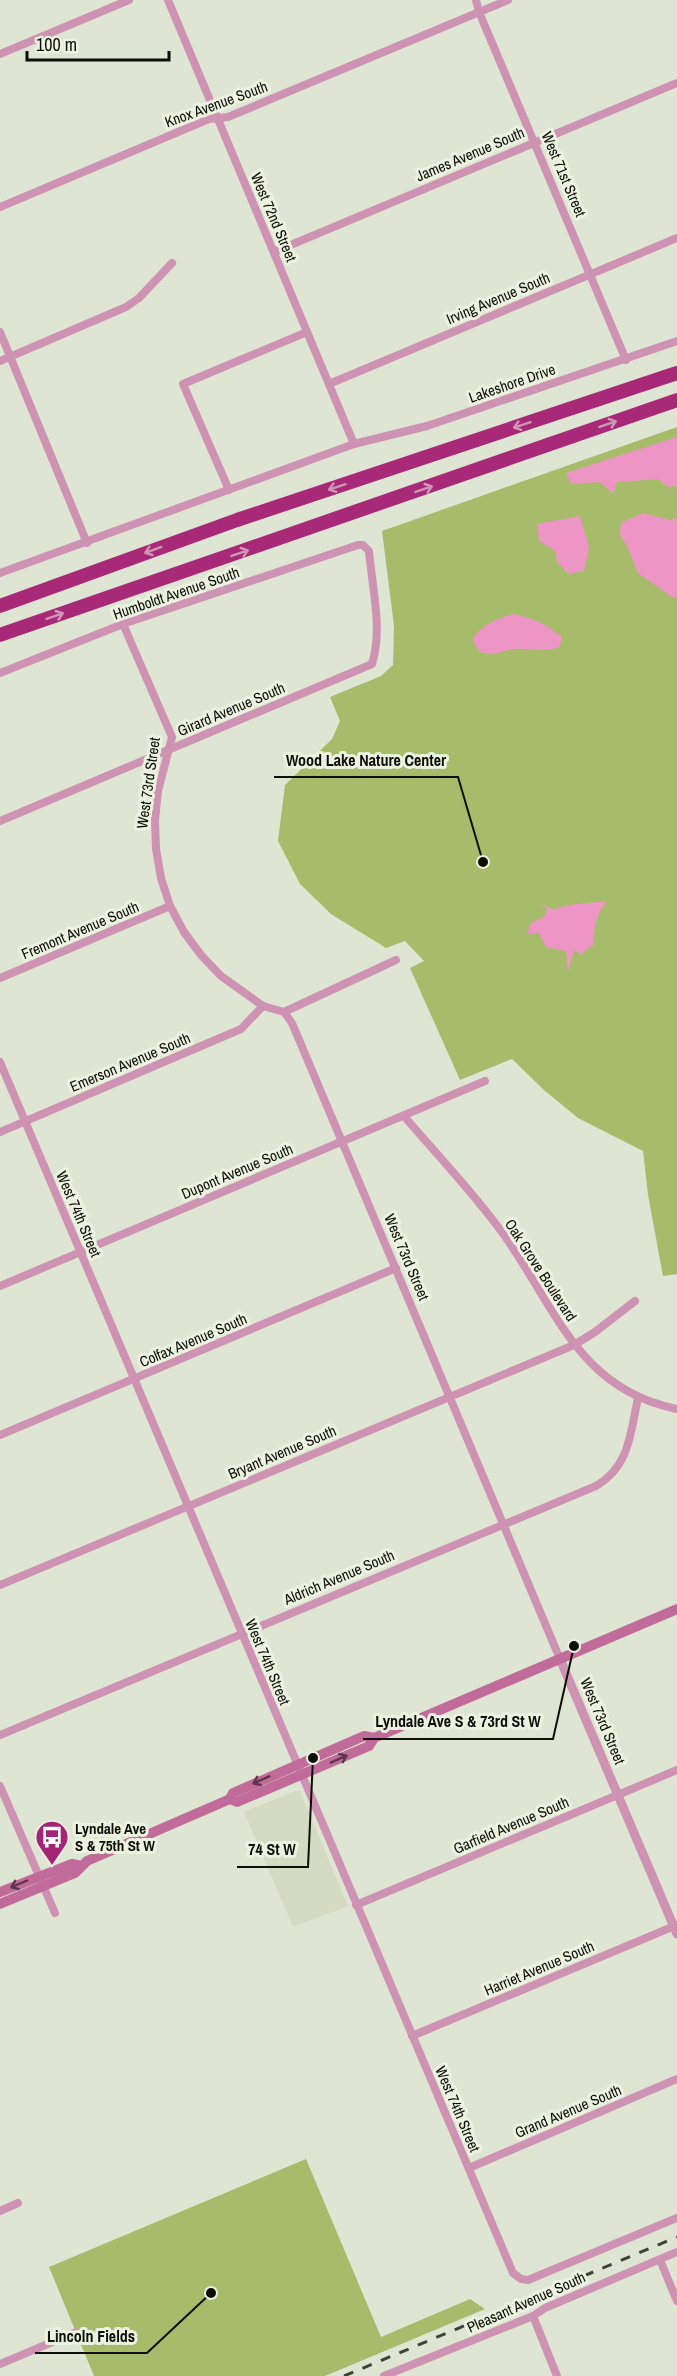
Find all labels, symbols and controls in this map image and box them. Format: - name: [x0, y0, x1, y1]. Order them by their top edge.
- scale bar: [27, 24, 170, 62]
- text: 100 m: [36, 32, 77, 57]
- street label: Knox Avenue South: [162, 76, 270, 132]
- street label: James Avenue South: [412, 122, 528, 186]
- street label: West 71st Street: [537, 128, 592, 220]
- street label: West 72nd Street: [246, 169, 302, 265]
- street label: Irving Avenue South: [443, 267, 553, 329]
- street label: Lakeshore Drive: [466, 358, 558, 408]
- one-way arrow: [598, 418, 617, 429]
- one-way arrow: [513, 420, 532, 431]
- one-way arrow: [328, 482, 347, 493]
- one-way arrow: [414, 482, 433, 493]
- one-way arrow: [144, 546, 163, 557]
- one-way arrow: [230, 546, 249, 557]
- street label: Humboldt Avenue South: [110, 562, 242, 624]
- one-way arrow: [45, 610, 64, 621]
- street label: Girard Avenue South: [174, 677, 288, 741]
- street label: West 73rd Street: [131, 735, 165, 830]
- callout: Wood Lake Nature Center: [274, 743, 458, 777]
- text: Wood Lake Nature Center: [286, 749, 447, 771]
- street label: Fremont Avenue South: [18, 896, 142, 964]
- street label: Emerson Avenue South: [67, 1027, 193, 1097]
- street label: Dupont Avenue South: [178, 1138, 296, 1204]
- street label: West 74th Street: [51, 1168, 107, 1261]
- street label: West 73rd Street: [379, 1211, 435, 1304]
- street label: Oak Grove Boulevard: [500, 1215, 582, 1325]
- street label: Colfax Avenue South: [136, 1308, 250, 1372]
- street label: Bryant Avenue South: [225, 1420, 339, 1484]
- street label: Aldrich Avenue South: [280, 1544, 397, 1610]
- street label: West 74th Street: [240, 1616, 296, 1709]
- street label: West 73rd Street: [575, 1675, 631, 1768]
- callout: Lyndale Ave S & 73rd St W: [363, 1705, 553, 1739]
- text: Lyndale Ave S & 73rd St W: [375, 1710, 541, 1732]
- one-way arrow: [330, 1753, 348, 1764]
- one-way arrow: [252, 1775, 271, 1786]
- street label: Garfield Avenue South: [450, 1791, 572, 1859]
- place label: Lyndale Ave S & 75th St W: [75, 1818, 155, 1856]
- bus stop icon: Lyndale Ave S & 75th St W: [34, 1819, 70, 1866]
- callout: 74 St W: [237, 1833, 308, 1867]
- text: 74 St W: [248, 1838, 296, 1860]
- one-way arrow: [11, 1879, 29, 1890]
- street label: Harriet Avenue South: [481, 1935, 597, 2001]
- street label: West 74th Street: [430, 2063, 486, 2156]
- street label: Grand Avenue South: [511, 2079, 625, 2143]
- street label: Pleasant Avenue South: [463, 2266, 589, 2338]
- callout: Lincoln Fields: [35, 2319, 147, 2353]
- text: Lincoln Fields: [47, 2325, 135, 2347]

